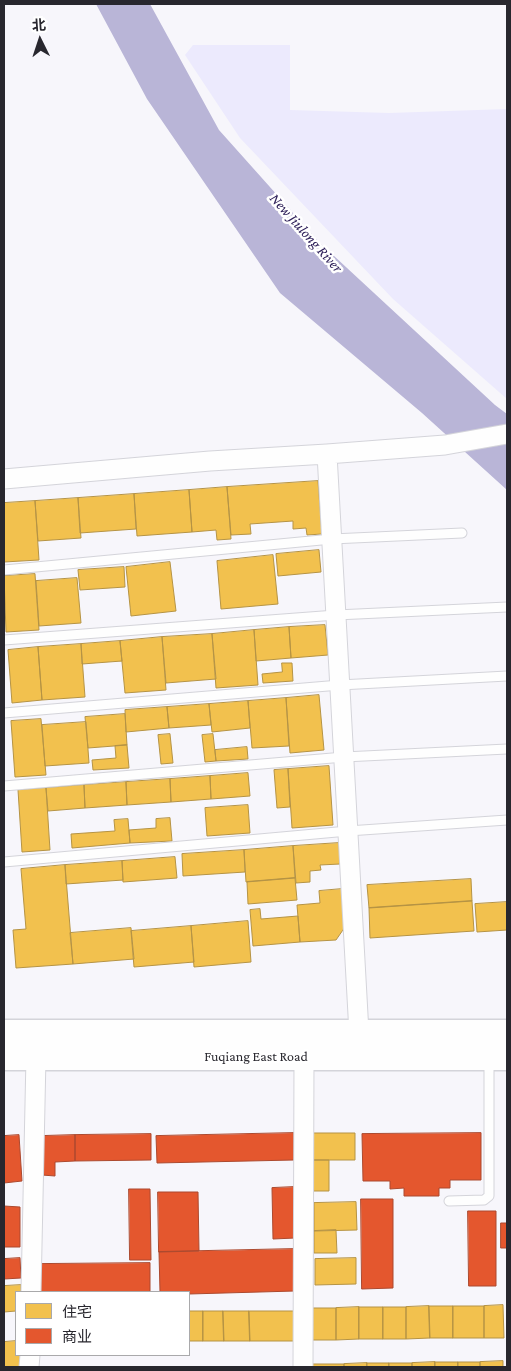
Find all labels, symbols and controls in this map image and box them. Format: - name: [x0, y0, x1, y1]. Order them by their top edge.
- north arrow: [15, 15, 65, 65]
- text: 北: [31, 17, 46, 34]
- water label: New Jiulong River: [266, 190, 346, 276]
- street label: Fuqiang East Road: [204, 1049, 308, 1065]
- legend: [15, 1291, 190, 1356]
- text: 住宅: [62, 1304, 92, 1320]
- text: 商业: [62, 1329, 92, 1345]

